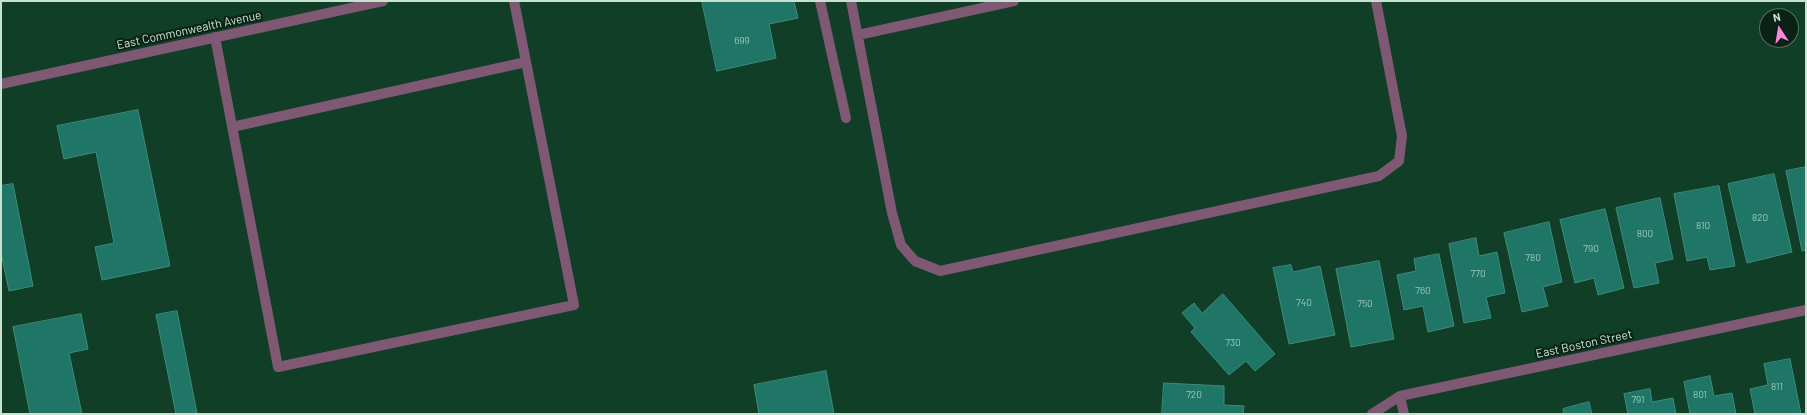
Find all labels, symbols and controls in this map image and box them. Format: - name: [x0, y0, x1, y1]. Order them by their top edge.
- street label: East Commonwealth Avenue: [115, 8, 263, 52]
- north arrow: [1759, 8, 1799, 48]
- text: N: [1772, 10, 1782, 24]
- house number: 699: [734, 35, 750, 47]
- house number: 820: [1752, 212, 1768, 224]
- house number: 810: [1696, 220, 1710, 232]
- house number: 800: [1637, 228, 1653, 240]
- house number: 790: [1583, 243, 1599, 255]
- house number: 780: [1525, 252, 1541, 264]
- house number: 770: [1470, 268, 1486, 280]
- house number: 760: [1415, 285, 1431, 297]
- house number: 740: [1296, 297, 1312, 309]
- house number: 750: [1357, 298, 1373, 310]
- street label: East Boston Street: [1535, 327, 1633, 361]
- house number: 730: [1225, 337, 1241, 349]
- house number: 811: [1771, 381, 1783, 393]
- house number: 720: [1186, 389, 1202, 401]
- house number: 801: [1693, 389, 1707, 401]
- house number: 791: [1631, 394, 1645, 406]

